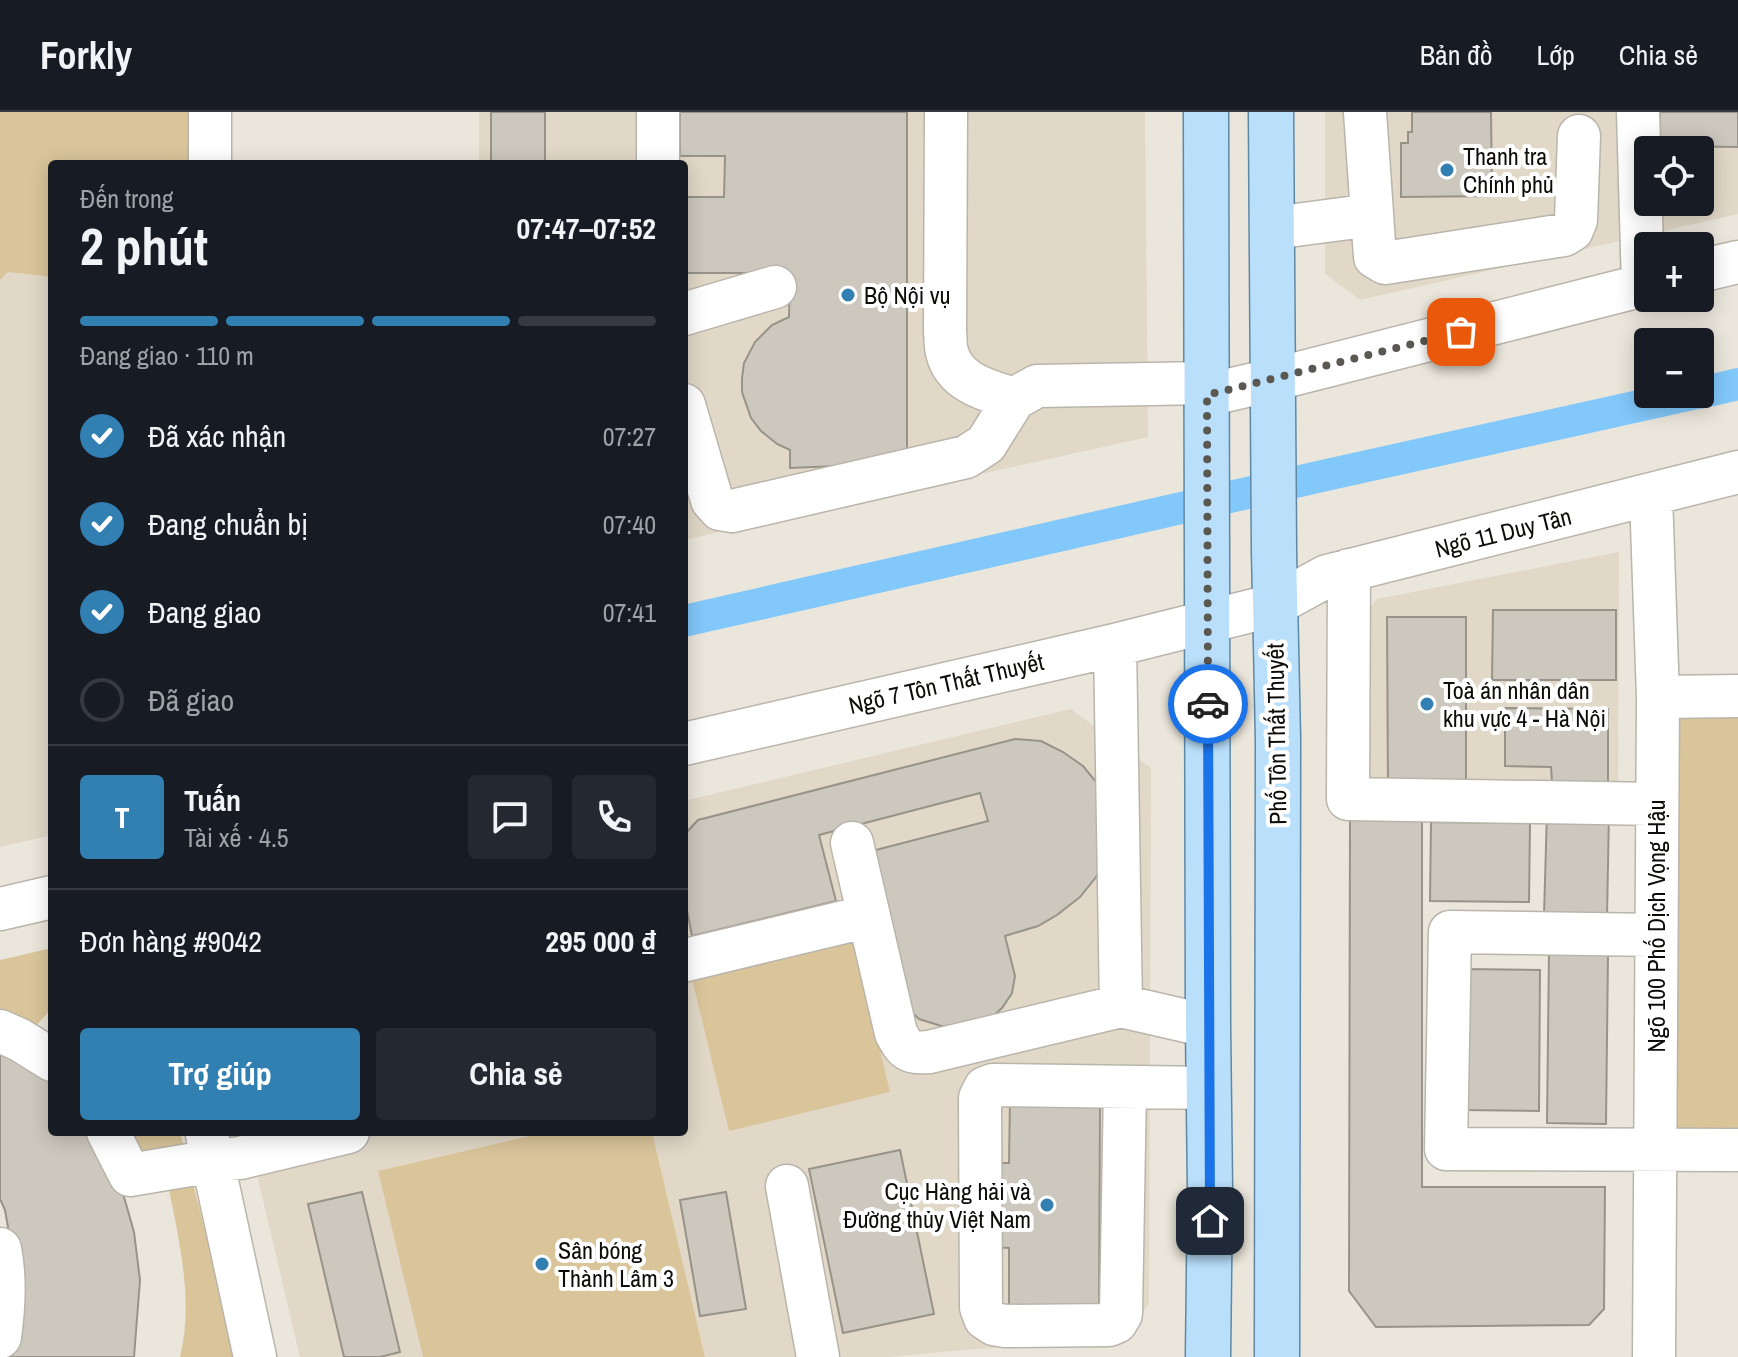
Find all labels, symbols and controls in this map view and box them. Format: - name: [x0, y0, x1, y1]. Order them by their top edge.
- text: Forkly: [40, 30, 132, 81]
- text: Bản đồ: [1420, 36, 1493, 74]
- text: Lớp: [1537, 36, 1575, 74]
- text: Chia sẻ: [1619, 36, 1698, 74]
- map controls: [1634, 136, 1714, 408]
- button: locate: [1634, 136, 1714, 216]
- place label: Thanh tra Chính phủ: [1463, 140, 1554, 200]
- marker: Thanh tra Chính phủ: [1438, 161, 1456, 179]
- text: Đến trong: [80, 181, 174, 216]
- text: 07:47–07:52: [517, 208, 656, 248]
- text: 2 phút: [80, 211, 208, 281]
- button: +: [1634, 232, 1714, 312]
- place label: Bộ Nội vụ: [864, 279, 950, 311]
- marker: Bộ Nội vụ: [839, 286, 857, 304]
- pin: [1427, 298, 1495, 366]
- icon: bag: [1439, 310, 1483, 354]
- button: −: [1634, 328, 1714, 408]
- text: Đang giao · 110 m: [80, 338, 254, 373]
- icon: check: [80, 414, 124, 458]
- text: Đã xác nhận: [148, 416, 286, 456]
- text: 07:27: [603, 419, 656, 454]
- street label: Ngõ 11 Duy Tân: [1431, 500, 1575, 564]
- icon: check: [80, 502, 124, 546]
- text: Đang chuẩn bị: [148, 504, 308, 544]
- text: 07:40: [603, 507, 656, 542]
- icon: check: [80, 590, 124, 634]
- text: Đang giao: [148, 592, 262, 632]
- text: 07:41: [603, 595, 656, 630]
- street label: Phố Tôn Thất Thuyết: [1258, 642, 1294, 825]
- street label: Ngõ 7 Tôn Thất Thuyết: [845, 645, 1047, 721]
- courier: [1168, 664, 1248, 744]
- place label: Toà án nhân dân khu vực 4 - Hà Nội: [1443, 674, 1606, 734]
- text: Đã giao: [148, 680, 234, 720]
- icon: car: [1186, 682, 1230, 726]
- marker: Toà án nhân dân khu vực 4 - Hà Nội: [1418, 695, 1436, 713]
- button: chat: [468, 775, 552, 859]
- button: phone: [572, 775, 656, 859]
- text: Tuấn: [184, 780, 241, 820]
- text: T: [114, 797, 130, 837]
- street label: Ngõ 100 Phố Dịch Vọng Hậu: [1640, 800, 1672, 1052]
- text: Tài xế · 4.5: [184, 820, 289, 855]
- text: Đơn hàng #9042: [80, 921, 262, 961]
- text: 295 000 ₫: [545, 921, 656, 961]
- button: Trợ giúp: [80, 1028, 360, 1120]
- button: Chia sẻ: [376, 1028, 656, 1120]
- place label: Cục Hàng hải và Đường thủy Việt Nam: [843, 1175, 1031, 1235]
- pin: [1176, 1187, 1244, 1255]
- marker: Cục Hàng hải và Đường thủy Việt Nam: [1038, 1196, 1056, 1214]
- icon: home: [1188, 1199, 1232, 1243]
- place label: Sân bóng Thành Lâm 3: [558, 1234, 674, 1294]
- marker: Sân bóng Thành Lâm 3: [533, 1255, 551, 1273]

